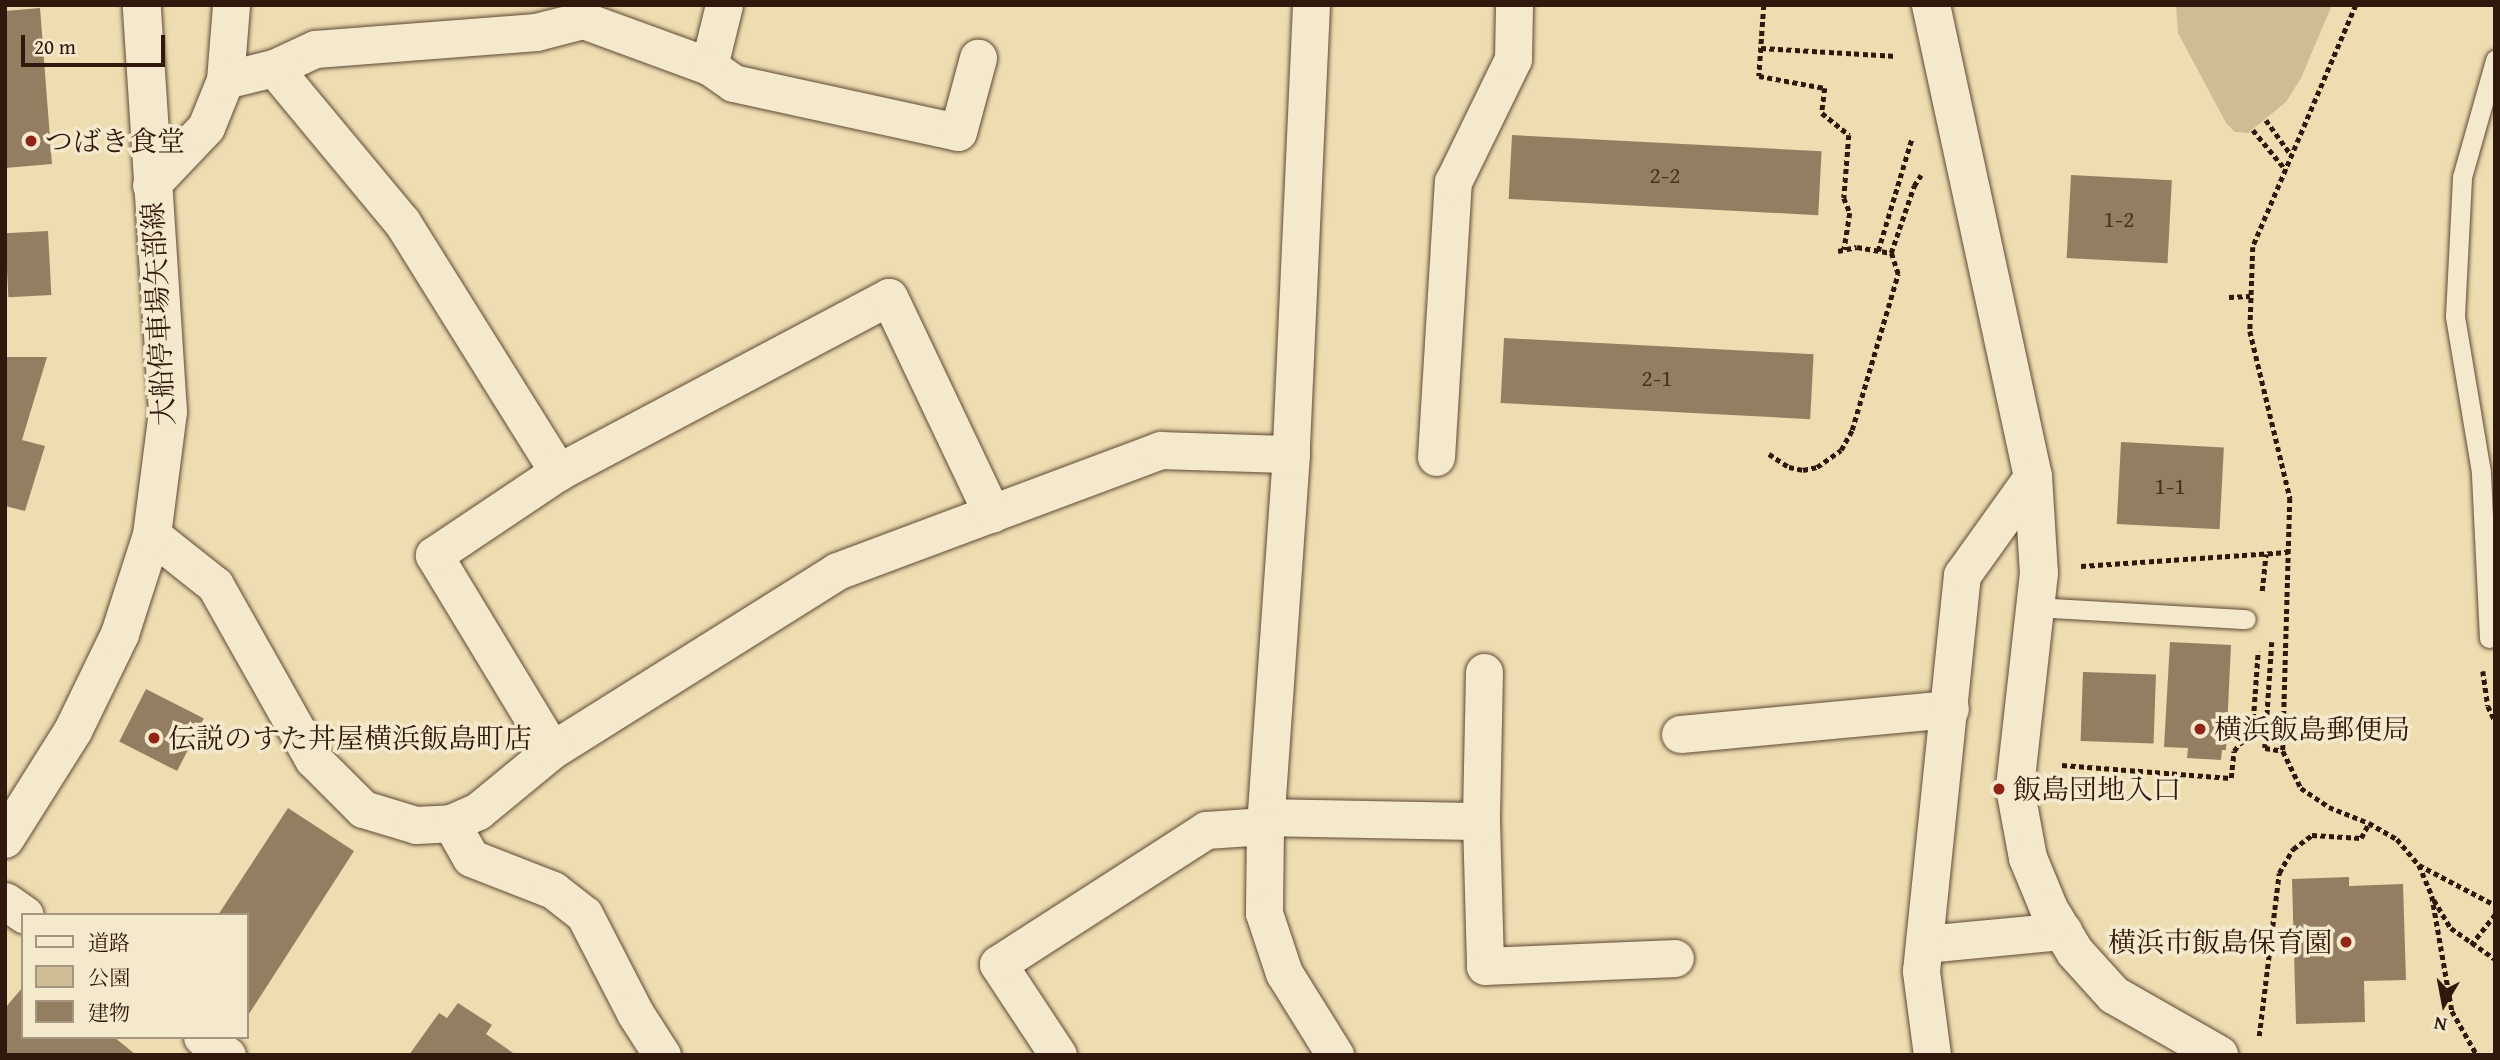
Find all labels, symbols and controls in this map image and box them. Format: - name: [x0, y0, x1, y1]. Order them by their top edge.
- scale bar: [24, 21, 168, 65]
- text: 20 m: [34, 31, 76, 62]
- place label: つばき食堂: [45, 124, 185, 158]
- marker: つばき食堂: [23, 133, 39, 149]
- house number: 2-2: [1649, 161, 1681, 189]
- street label: 大船停車場矢部線: [135, 201, 181, 427]
- house number: 1-2: [2103, 205, 2135, 233]
- house number: 2-1: [1641, 364, 1673, 392]
- house number: 1-1: [2154, 472, 2186, 500]
- place label: 横浜飯島郵便局: [2214, 712, 2410, 746]
- place label: 伝説のすた丼屋横浜飯島町店: [168, 721, 532, 755]
- marker: 横浜飯島郵便局: [2192, 721, 2208, 737]
- marker: 伝説のすた丼屋横浜飯島町店: [146, 730, 162, 746]
- place label: 飯島団地入口: [2013, 772, 2181, 806]
- marker: 飯島団地入口: [1991, 781, 2007, 797]
- legend: [21, 913, 248, 1039]
- place label: 横浜市飯島保育園: [2108, 925, 2332, 959]
- text: 道路: [88, 927, 130, 958]
- marker: 横浜市飯島保育園: [2338, 934, 2354, 950]
- text: 公園: [88, 962, 130, 993]
- north arrow: [2409, 969, 2479, 1039]
- text: 建物: [88, 997, 130, 1028]
- text: N: [2432, 1010, 2449, 1040]

